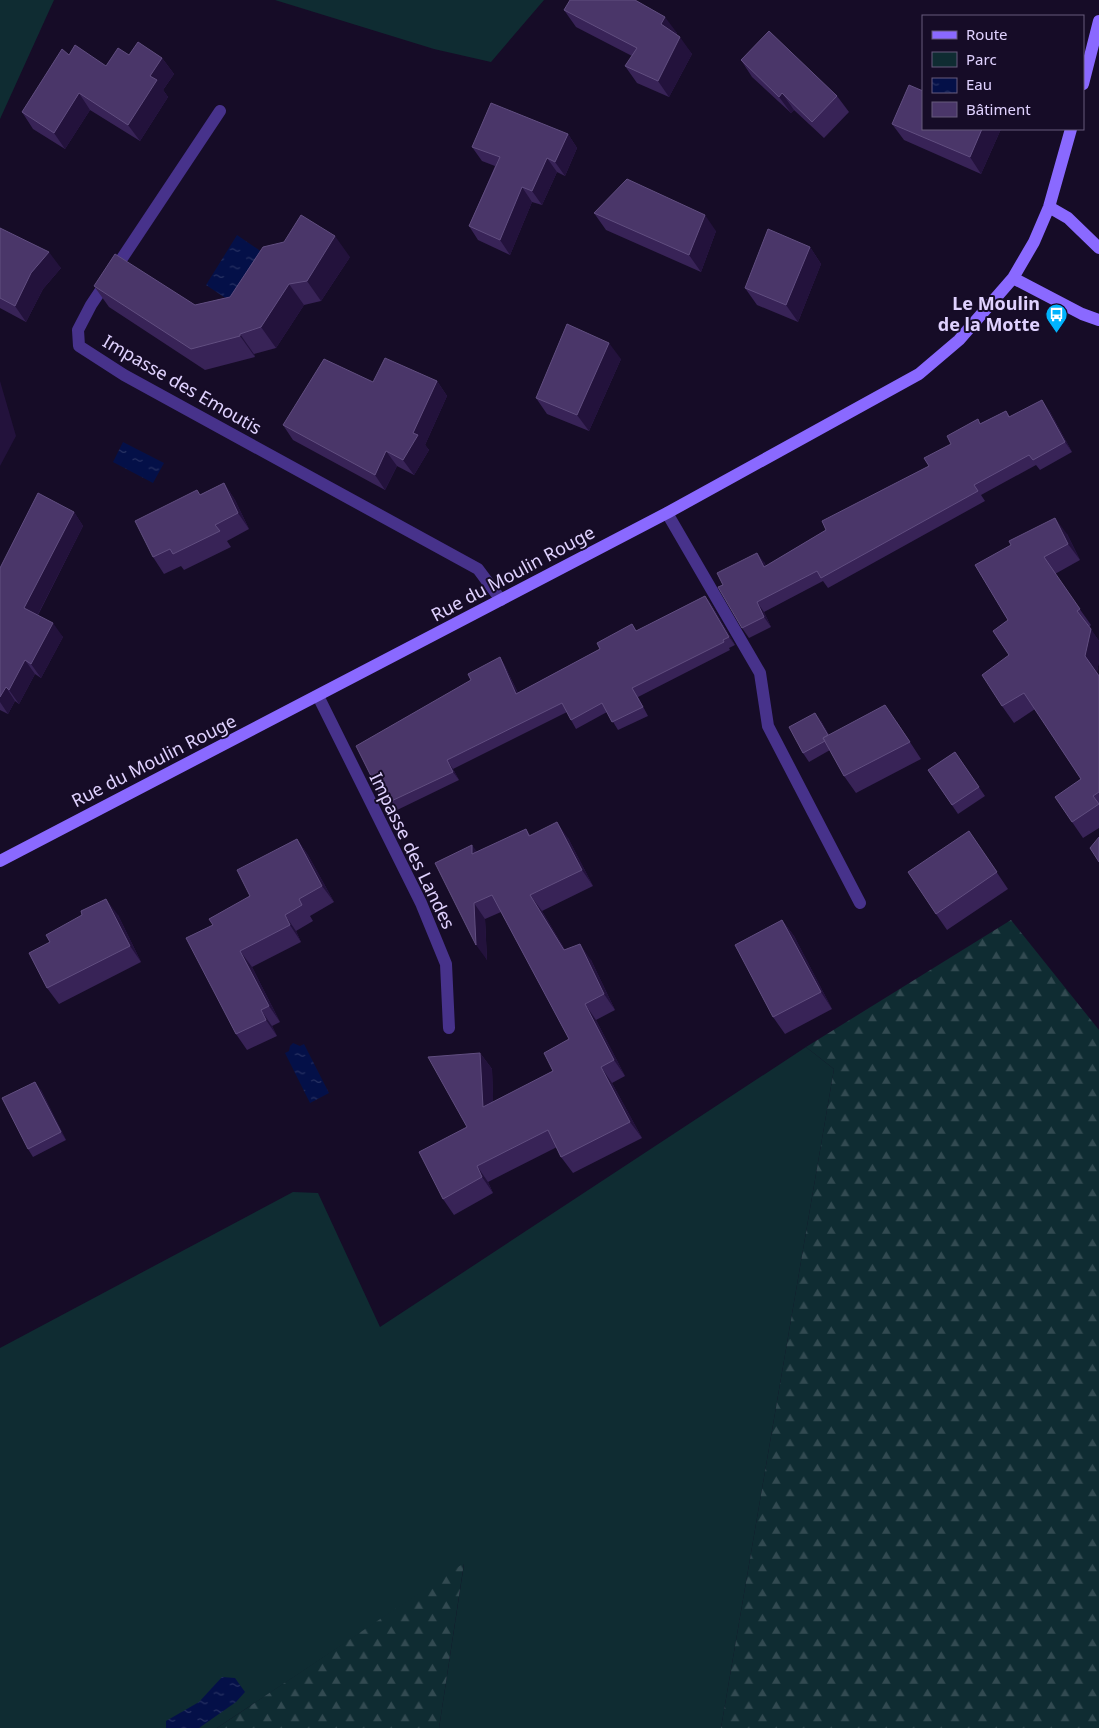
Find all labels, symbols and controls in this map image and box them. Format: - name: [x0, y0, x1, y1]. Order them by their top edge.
- legend: [922, 15, 1084, 130]
- text: Route: [966, 24, 1008, 44]
- text: Parc: [966, 49, 997, 69]
- text: Eau: [966, 74, 992, 94]
- text: Bâtiment: [966, 99, 1031, 119]
- place label: Le Moulin de la Motte: [938, 291, 1040, 336]
- bus stop icon: Le Moulin de la Motte: [1044, 302, 1068, 333]
- street label: Impasse des Emoutis: [99, 329, 266, 439]
- street label: Rue du Moulin Rouge: [427, 520, 598, 626]
- street label: Rue du Moulin Rouge: [67, 708, 240, 812]
- street label: Impasse des Landes: [365, 768, 461, 933]

